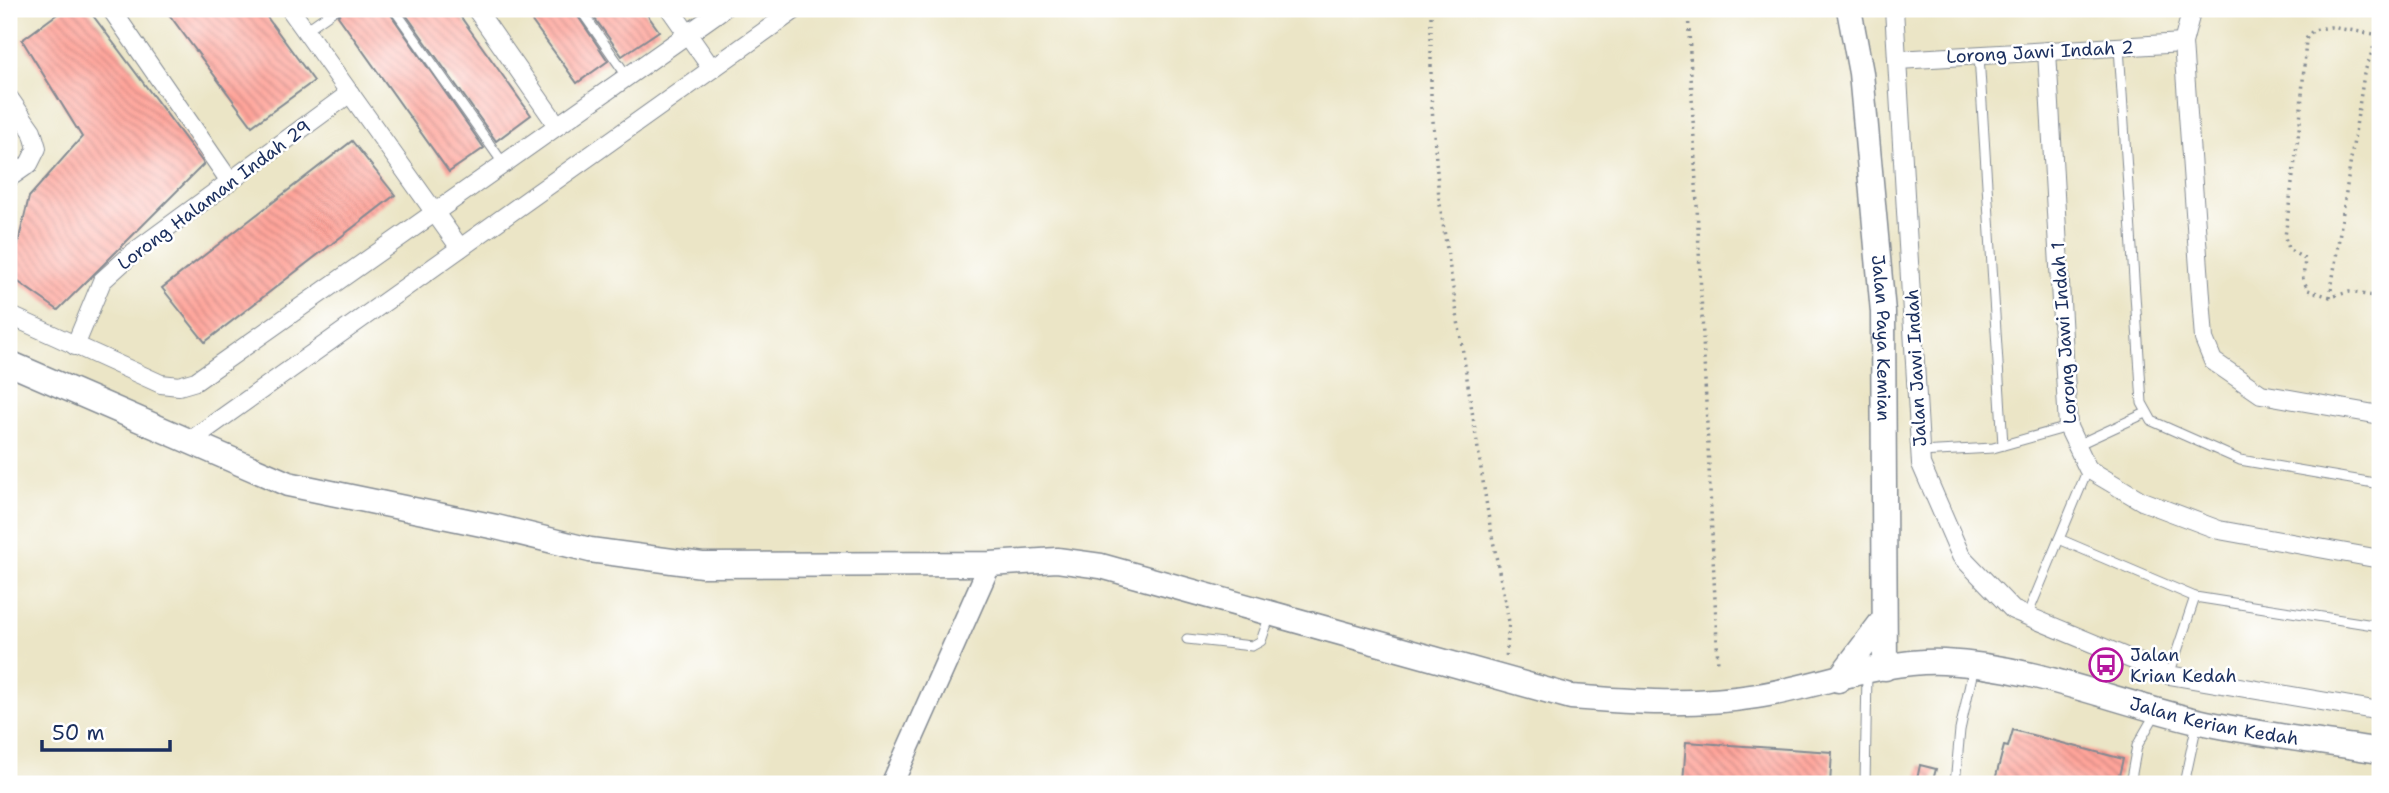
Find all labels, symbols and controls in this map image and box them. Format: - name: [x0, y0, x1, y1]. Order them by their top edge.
- street label: Lorong Jawi Indah 2: [1946, 35, 2134, 69]
- street label: Lorong Halaman Indah 29: [113, 114, 315, 276]
- street label: Lorong Jawi Indah 1: [2046, 241, 2082, 425]
- street label: Jalan Paya Kemian: [1866, 254, 1896, 421]
- street label: Jalan Jawi Indah: [1900, 288, 1932, 448]
- place label: Jalan Krian Kedah: [2130, 643, 2237, 688]
- bus stop icon: Jalan Krian Kedah: [2087, 646, 2125, 684]
- street label: Jalan Kerian Kedah: [2127, 691, 2300, 751]
- scale bar: [42, 709, 170, 753]
- text: 50 m: [52, 719, 105, 747]

